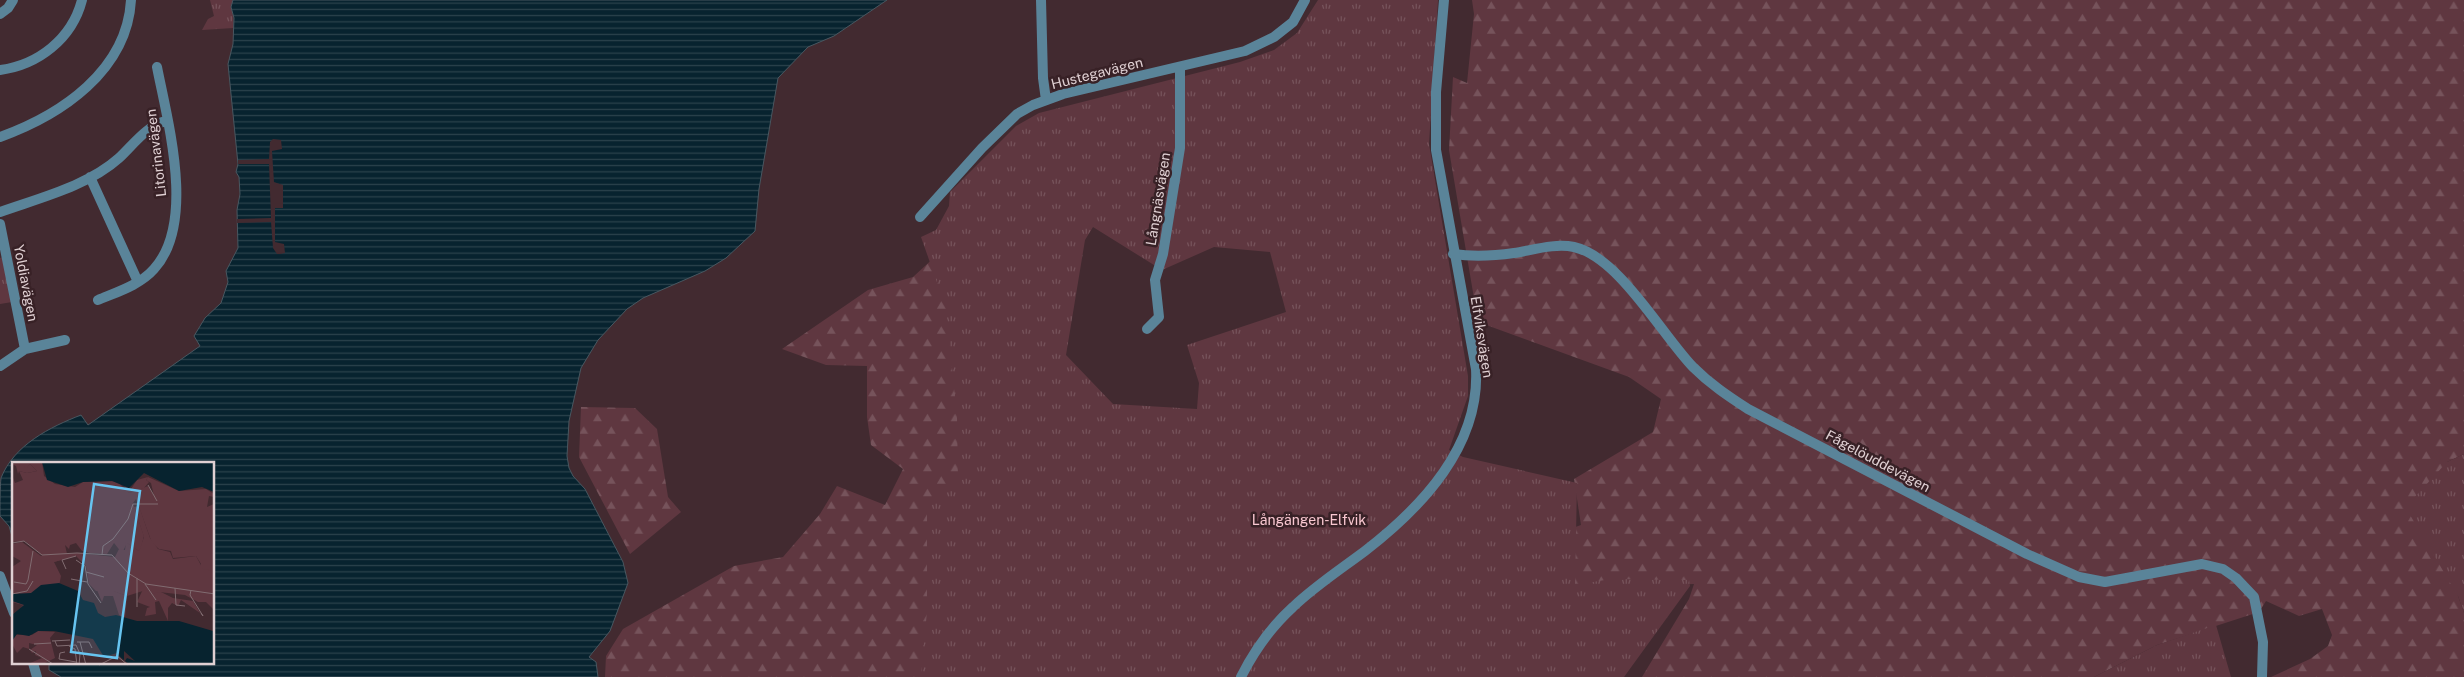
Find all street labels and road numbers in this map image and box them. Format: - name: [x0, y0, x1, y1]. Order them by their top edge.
- street label: Hustegavägen: [1049, 54, 1145, 92]
- street label: Litorinavägen: [143, 108, 169, 198]
- street label: Långnäsvägen: [1143, 151, 1173, 247]
- street label: Yoldiavägen: [11, 243, 41, 323]
- street label: Elfviksvägen: [1468, 295, 1496, 379]
- street label: Fågelöuddevägen: [1823, 427, 1933, 495]

